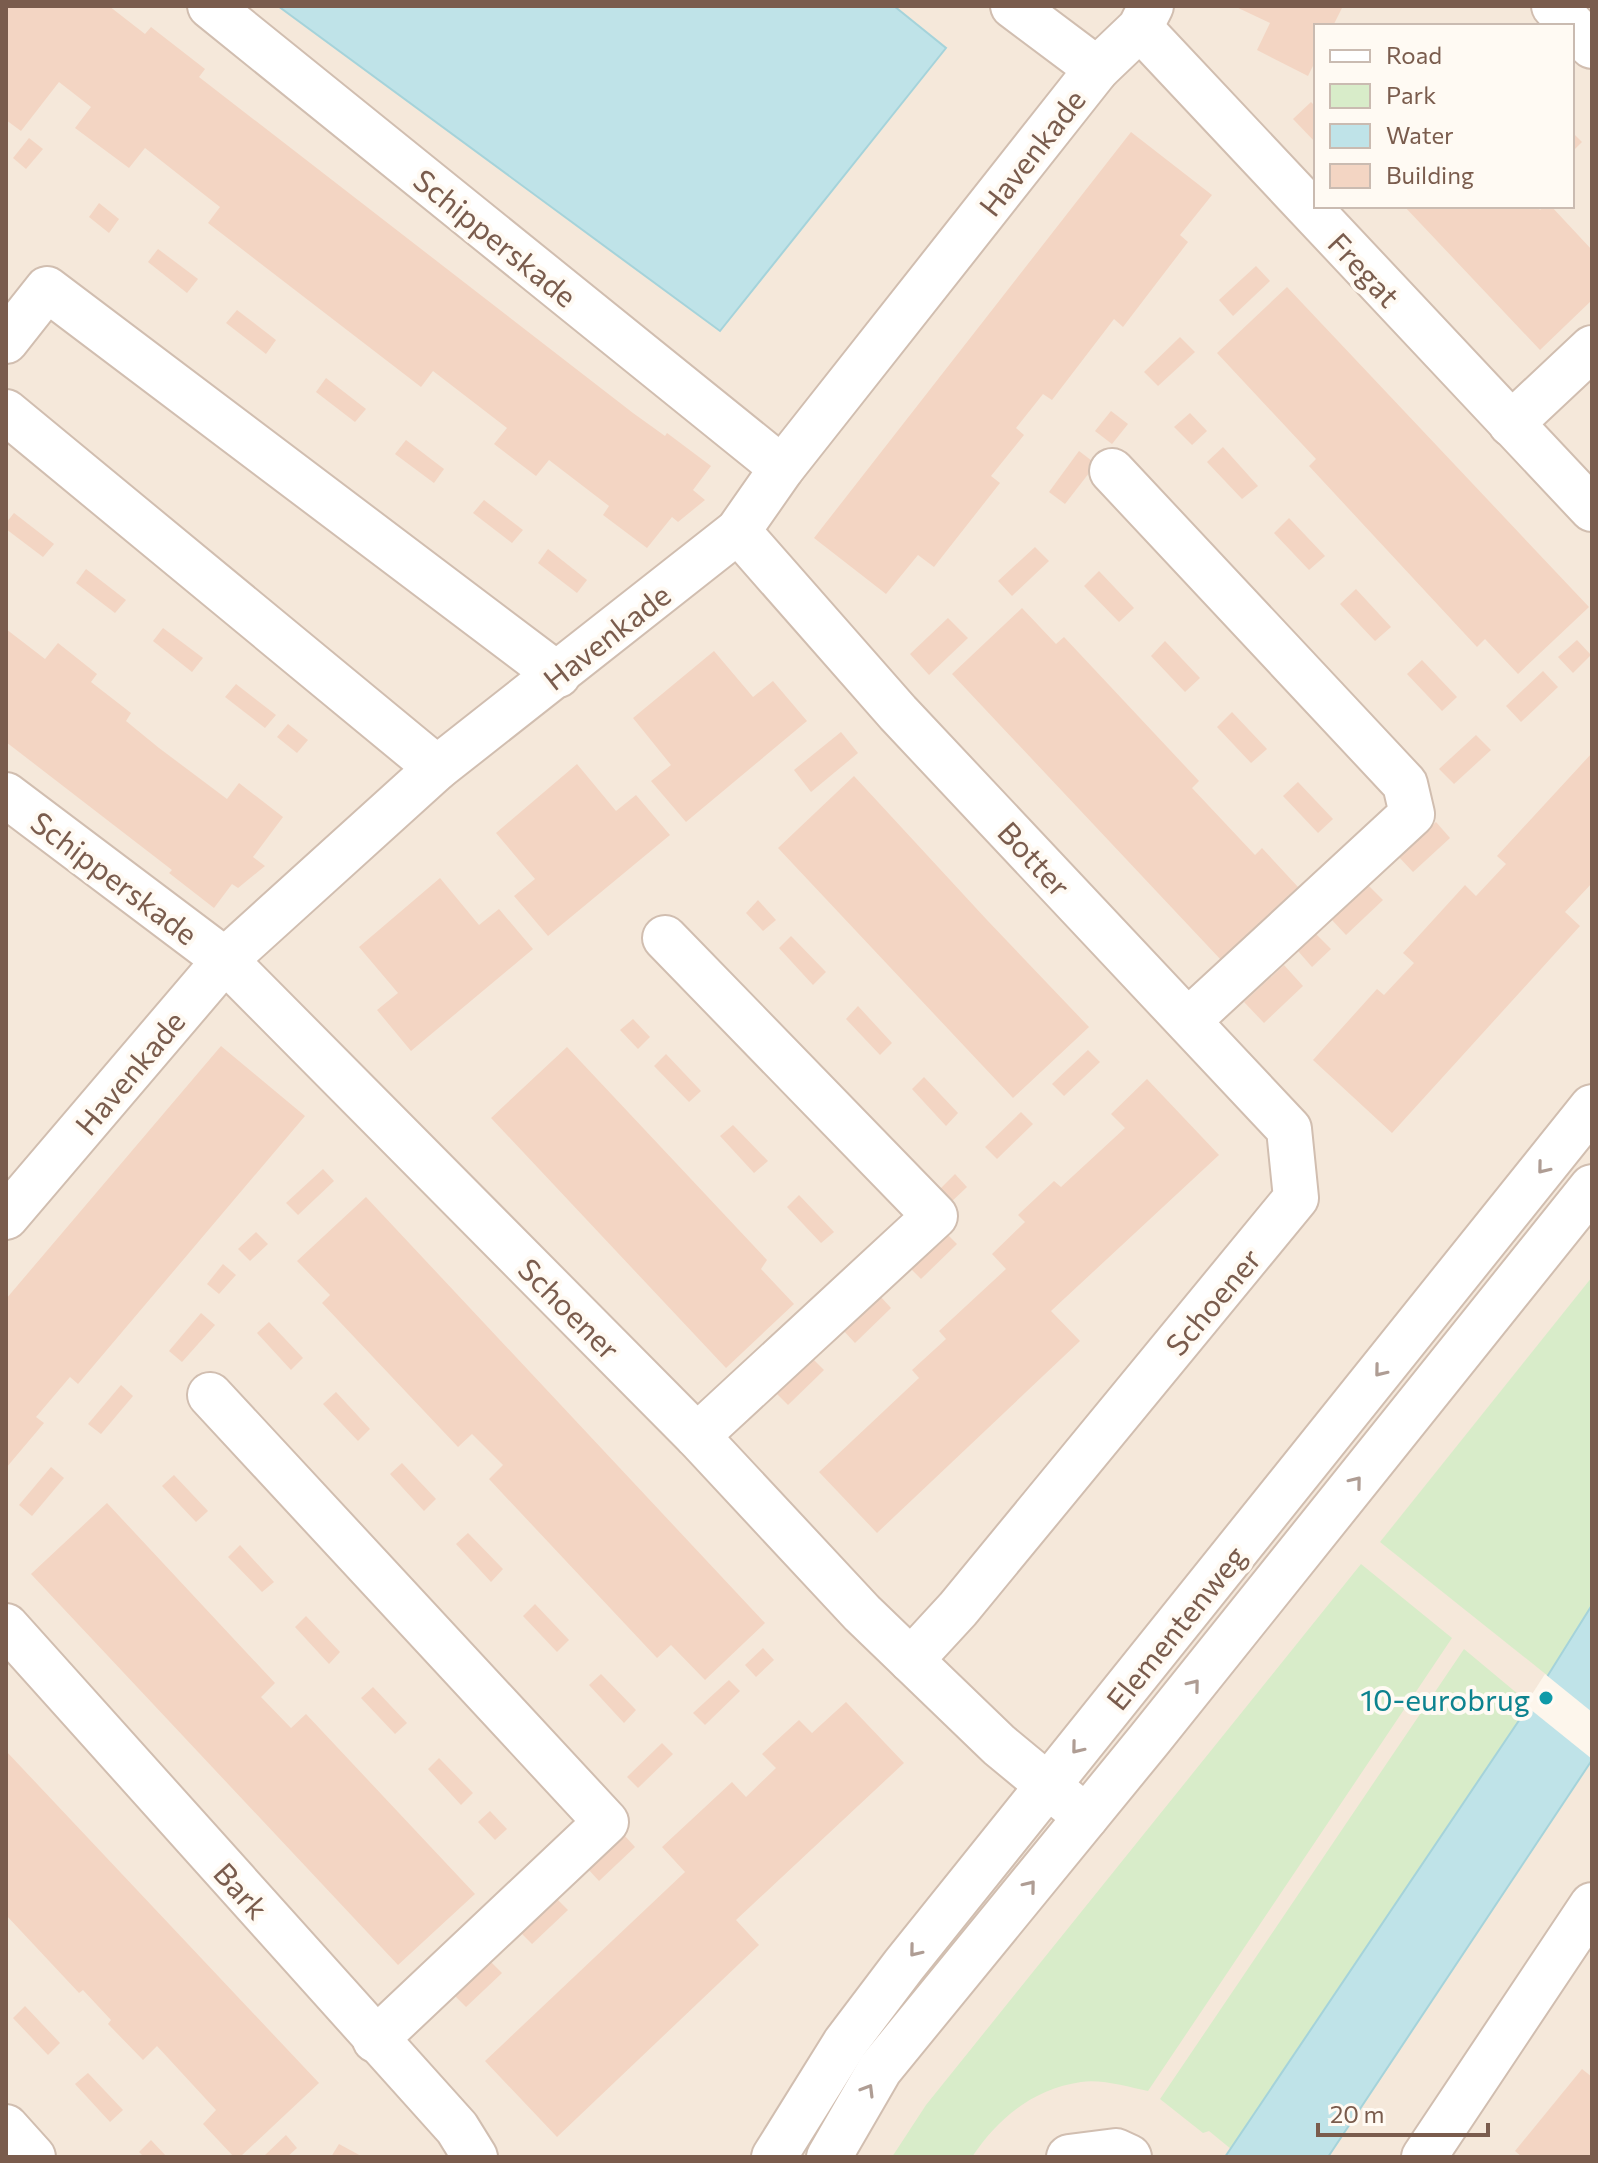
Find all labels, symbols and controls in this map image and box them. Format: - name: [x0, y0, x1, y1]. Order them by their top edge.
- legend: [1314, 24, 1574, 208]
- text: Road: [1386, 40, 1442, 69]
- text: Park: [1386, 80, 1436, 109]
- street label: Havenkade: [970, 81, 1092, 223]
- text: Water: [1386, 120, 1454, 149]
- street label: Schipperskade: [407, 160, 585, 314]
- text: Building: [1386, 160, 1474, 189]
- street label: Fregat: [1321, 224, 1409, 314]
- street label: Havenkade: [535, 575, 677, 697]
- street label: Schipperskade: [24, 802, 206, 952]
- street label: Botter: [991, 813, 1079, 903]
- street label: Havenkade: [66, 1002, 192, 1142]
- one-way arrow: [1538, 1159, 1553, 1173]
- street label: Schoener: [1157, 1240, 1267, 1362]
- street label: Schoener: [512, 1250, 628, 1366]
- one-way arrow: [1376, 1362, 1390, 1377]
- one-way arrow: [1346, 1476, 1361, 1491]
- street label: Elementenweg: [1097, 1537, 1253, 1717]
- one-way arrow: [1184, 1679, 1198, 1694]
- place label: 10-eurobrug: [1360, 1680, 1530, 1717]
- marker: 10-eurobrug: [1537, 1689, 1555, 1707]
- one-way arrow: [1073, 1739, 1087, 1754]
- street label: Bark: [207, 1854, 277, 1926]
- one-way arrow: [1020, 1880, 1034, 1895]
- one-way arrow: [910, 1942, 925, 1956]
- one-way arrow: [858, 2084, 874, 2099]
- scale bar: [1318, 2087, 1488, 2137]
- text: 20 m: [1330, 2099, 1384, 2128]

